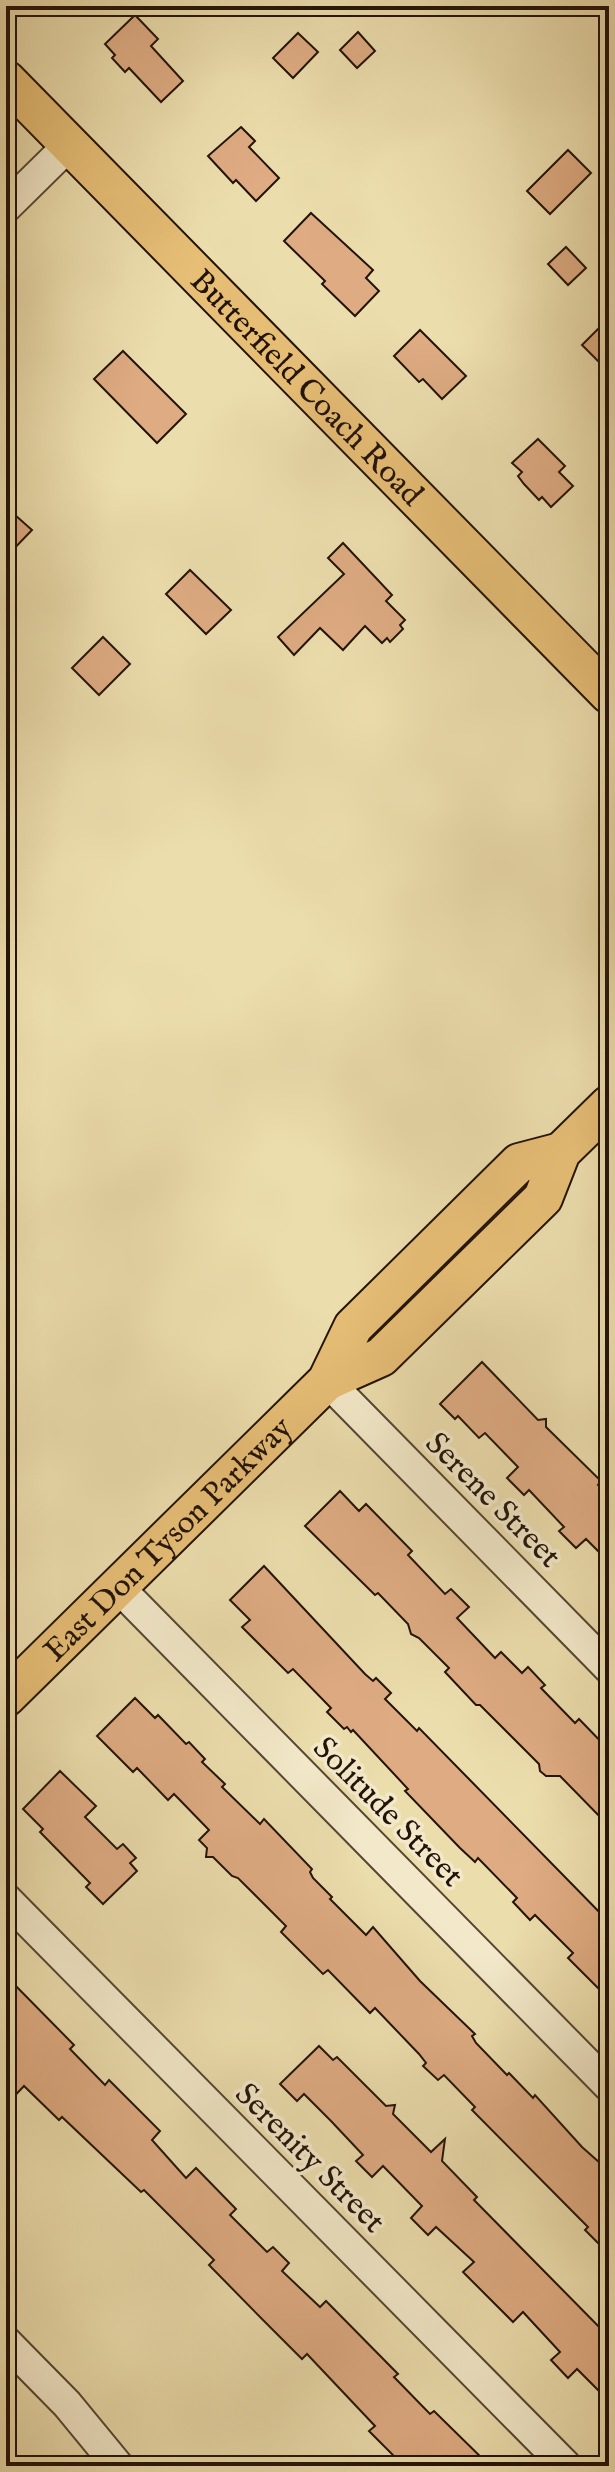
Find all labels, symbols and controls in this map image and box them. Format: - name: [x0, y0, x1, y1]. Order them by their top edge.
- street label: Butterfield Coach Road: [180, 261, 432, 516]
- street label: East Don Tyson Parkway: [36, 1409, 302, 1672]
- street label: Serene Street: [416, 1424, 569, 1577]
- street label: Solitude Street: [303, 1729, 471, 1897]
- street label: Serenity Street: [225, 2075, 393, 2243]

